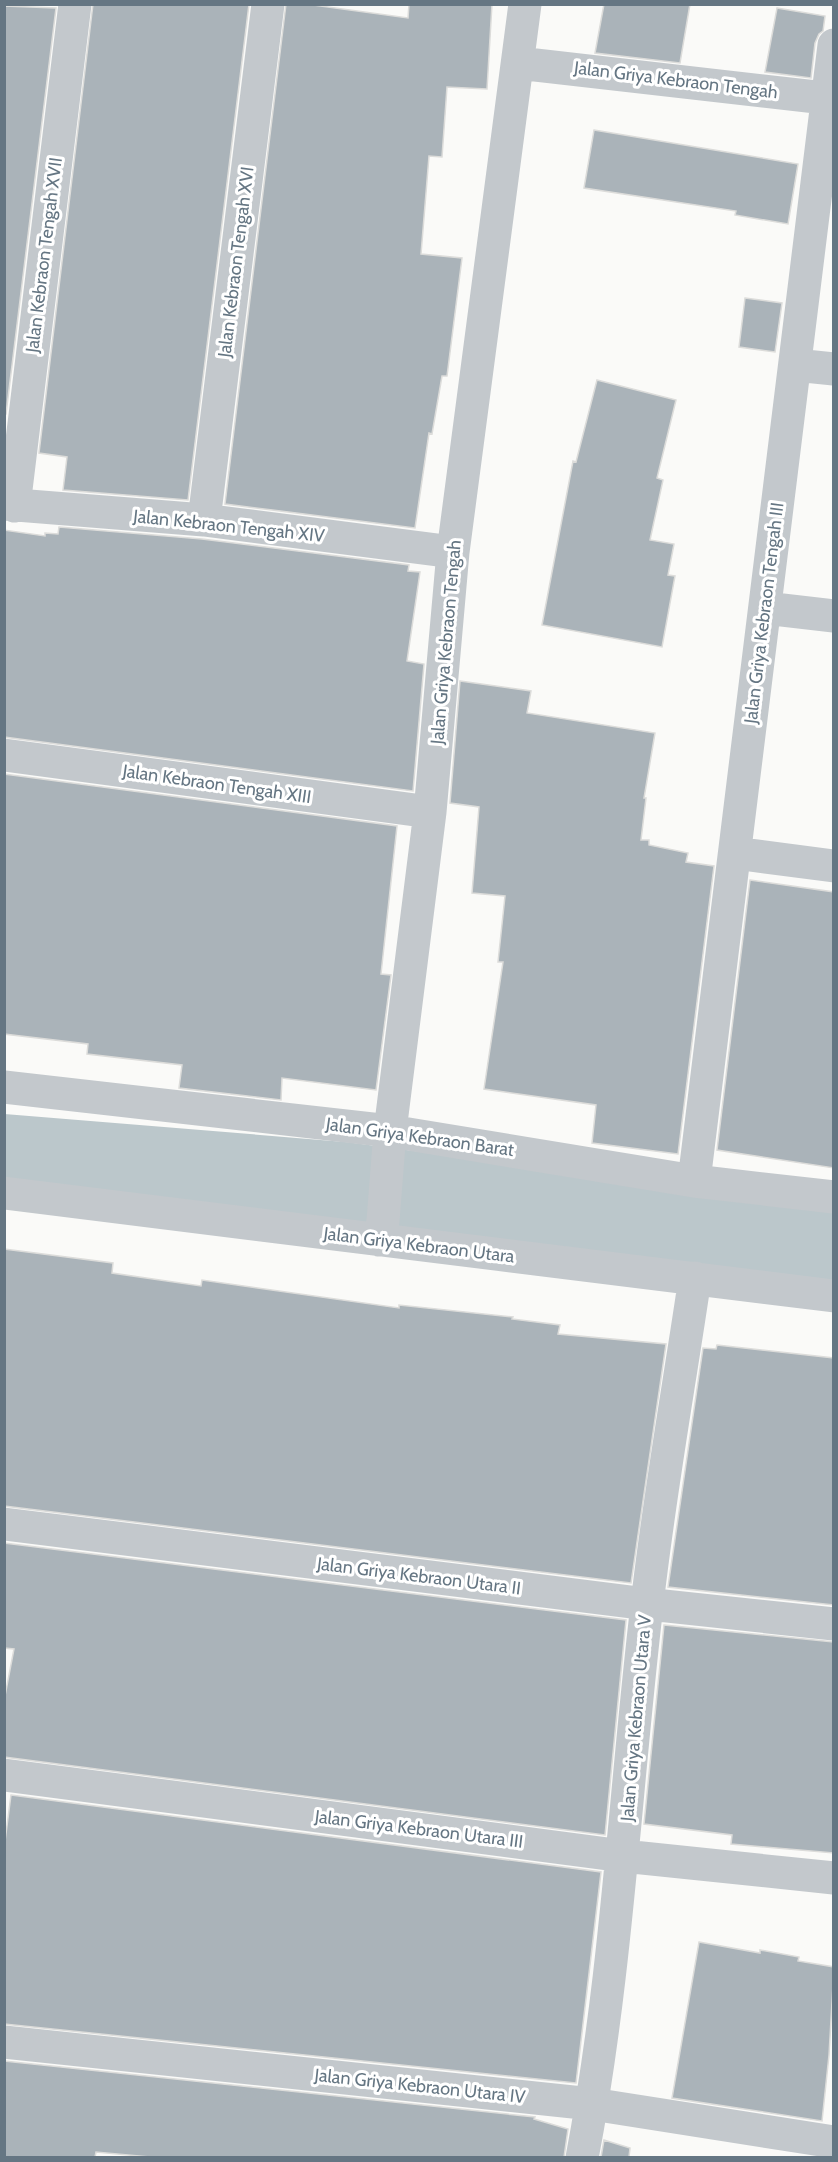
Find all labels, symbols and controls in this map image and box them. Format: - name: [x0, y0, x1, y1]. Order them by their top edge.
- street label: Jalan Griya Kebraon Tengah: [572, 56, 779, 103]
- street label: Jalan Kebraon Tengah XVII: [21, 156, 67, 355]
- street label: Jalan Kebraon Tengah XVI: [213, 165, 259, 360]
- street label: Jalan Griya Kebraon Tengah III: [739, 501, 788, 726]
- street label: Jalan Kebraon Tengah XIV: [131, 505, 326, 547]
- street label: Jalan Griya Kebraon Tengah: [426, 539, 466, 746]
- street label: Jalan Kebraon Tengah XIII: [120, 760, 313, 808]
- street label: Jalan Griya Kebraon Barat: [324, 1113, 515, 1161]
- street label: Jalan Griya Kebraon Utara: [321, 1222, 516, 1268]
- street label: Jalan Griya Kebraon Utara II: [315, 1552, 522, 1599]
- street label: Jalan Griya Kebraon Utara V: [616, 1614, 656, 1823]
- street label: Jalan Griya Kebraon Utara III: [313, 1805, 524, 1853]
- street label: Jalan Griya Kebraon Utara IV: [313, 2064, 526, 2108]

